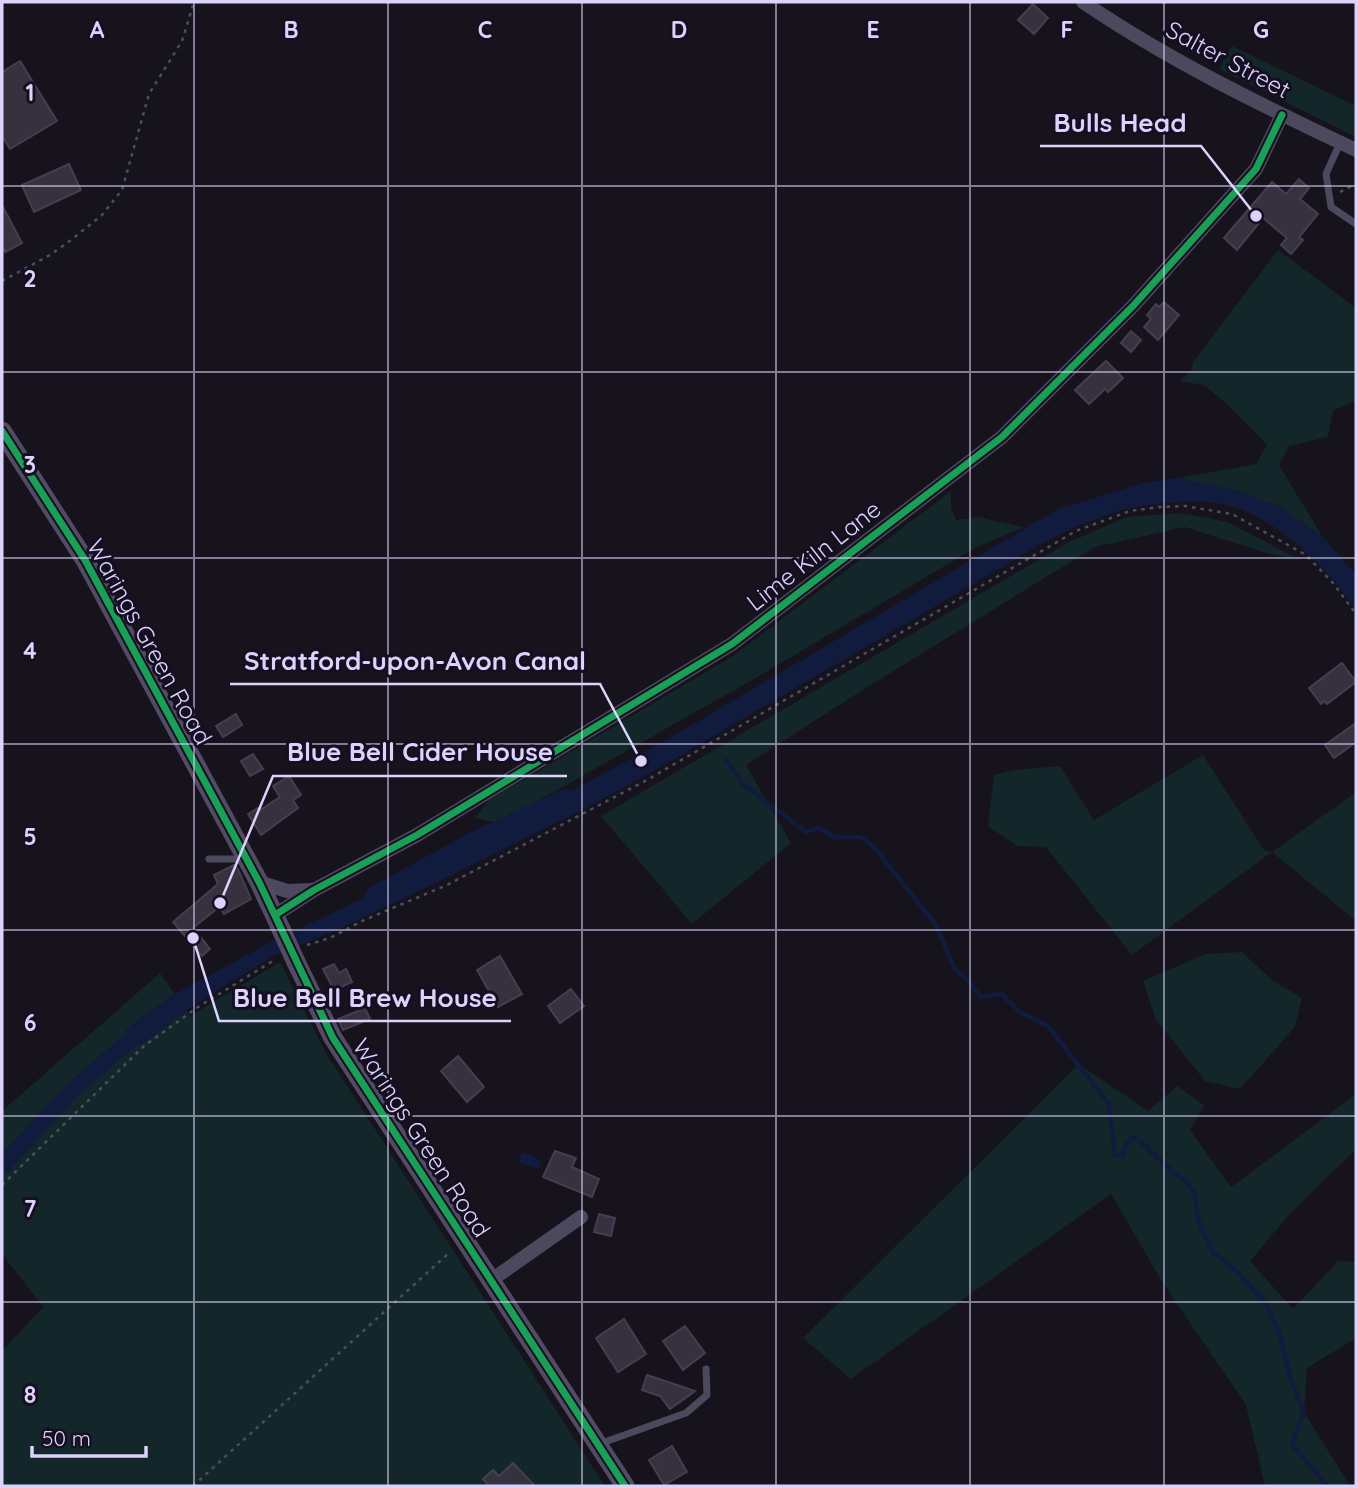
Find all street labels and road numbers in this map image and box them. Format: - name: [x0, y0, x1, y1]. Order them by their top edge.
- street label: Salter Street: [1161, 14, 1296, 104]
- street label: Lime Kiln Lane: [740, 494, 886, 617]
- street label: Warings Green Road: [81, 533, 219, 750]
- street label: Warings Green Road: [346, 1033, 497, 1242]

